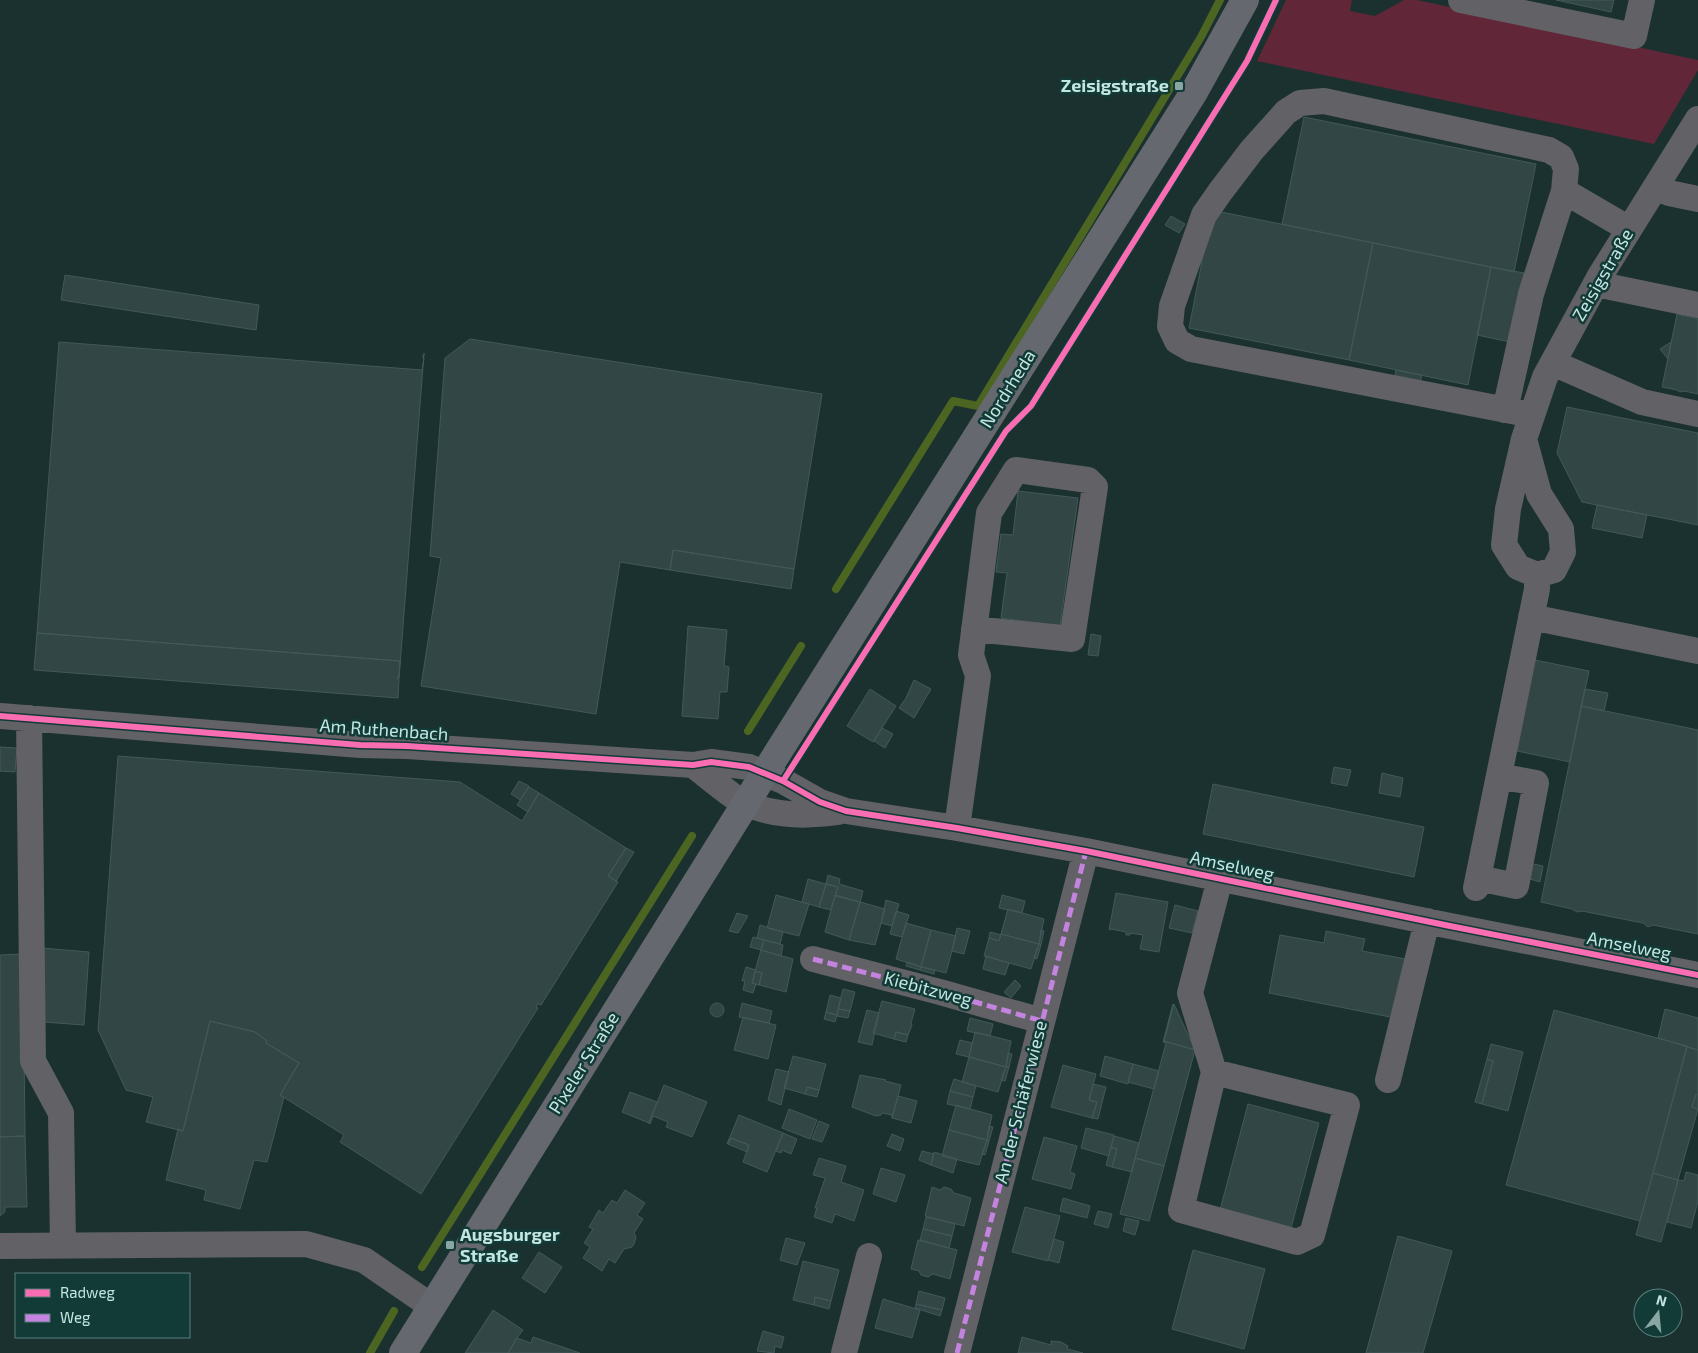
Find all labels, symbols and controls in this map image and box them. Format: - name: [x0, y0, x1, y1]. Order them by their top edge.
- place label: Zeisigstraße: [1061, 74, 1169, 96]
- marker: Zeisigstraße: [1173, 80, 1185, 92]
- street label: Zeisigstraße: [1567, 224, 1637, 325]
- street label: Nordrheda: [975, 345, 1040, 432]
- street label: Am Ruthenbach: [319, 714, 449, 744]
- street label: Amselweg: [1188, 845, 1276, 885]
- street label: Amselweg: [1585, 926, 1673, 964]
- street label: Kiebitzweg: [882, 966, 975, 1010]
- street label: Pixeler Straße: [543, 1008, 623, 1117]
- street label: An der Schäferwiese: [989, 1018, 1051, 1185]
- place label: Augsburger Straße: [460, 1223, 560, 1266]
- marker: Augsburger Straße: [444, 1239, 456, 1251]
- legend: [15, 1273, 190, 1338]
- text: Radweg: [60, 1283, 115, 1301]
- north arrow: [1633, 1288, 1683, 1338]
- text: N: [1655, 1290, 1669, 1310]
- text: Weg: [60, 1308, 91, 1326]

